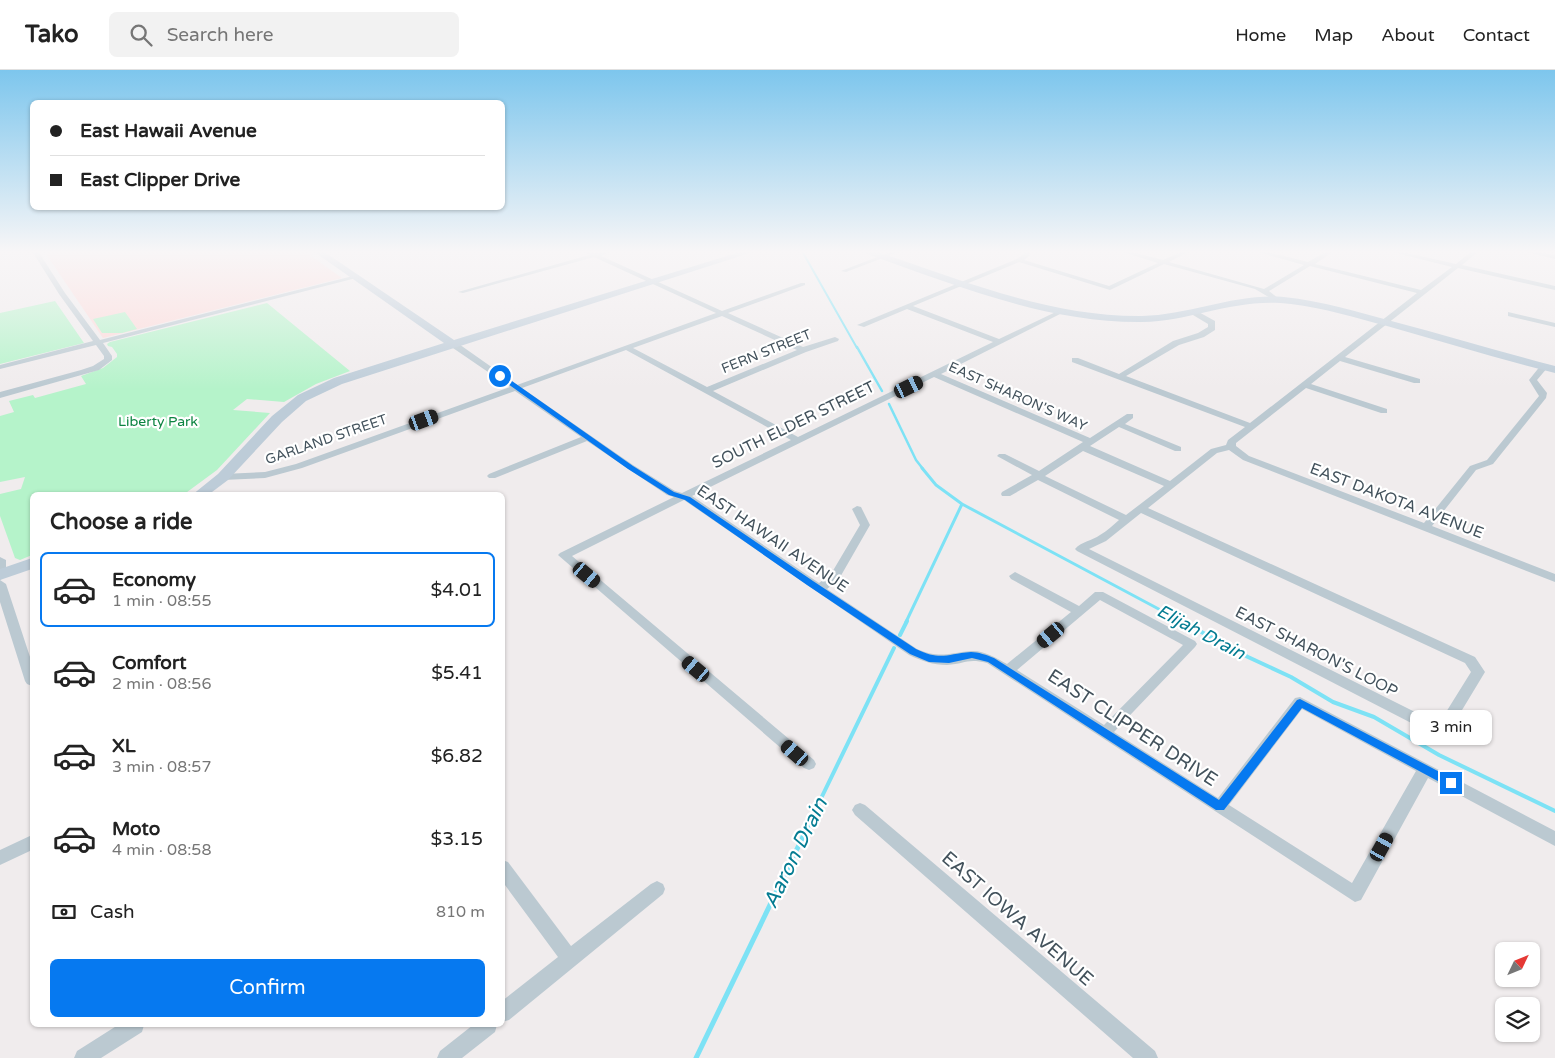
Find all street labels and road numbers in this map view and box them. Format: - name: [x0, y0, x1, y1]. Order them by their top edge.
- street label: FERN STREET: [719, 326, 814, 377]
- street label: EAST SHARON'S WAY: [946, 358, 1090, 435]
- street label: SOUTH ELDER STREET: [709, 377, 878, 473]
- street label: GARLAND STREET: [263, 411, 390, 468]
- street label: EAST DAKOTA AVENUE: [1307, 459, 1486, 543]
- street label: EAST HAWAII AVENUE: [693, 481, 852, 597]
- street label: EAST SHARON'S LOOP: [1232, 602, 1401, 702]
- street label: EAST CLIPPER DRIVE: [1043, 665, 1221, 791]
- street label: EAST IOWA AVENUE: [937, 847, 1098, 990]

